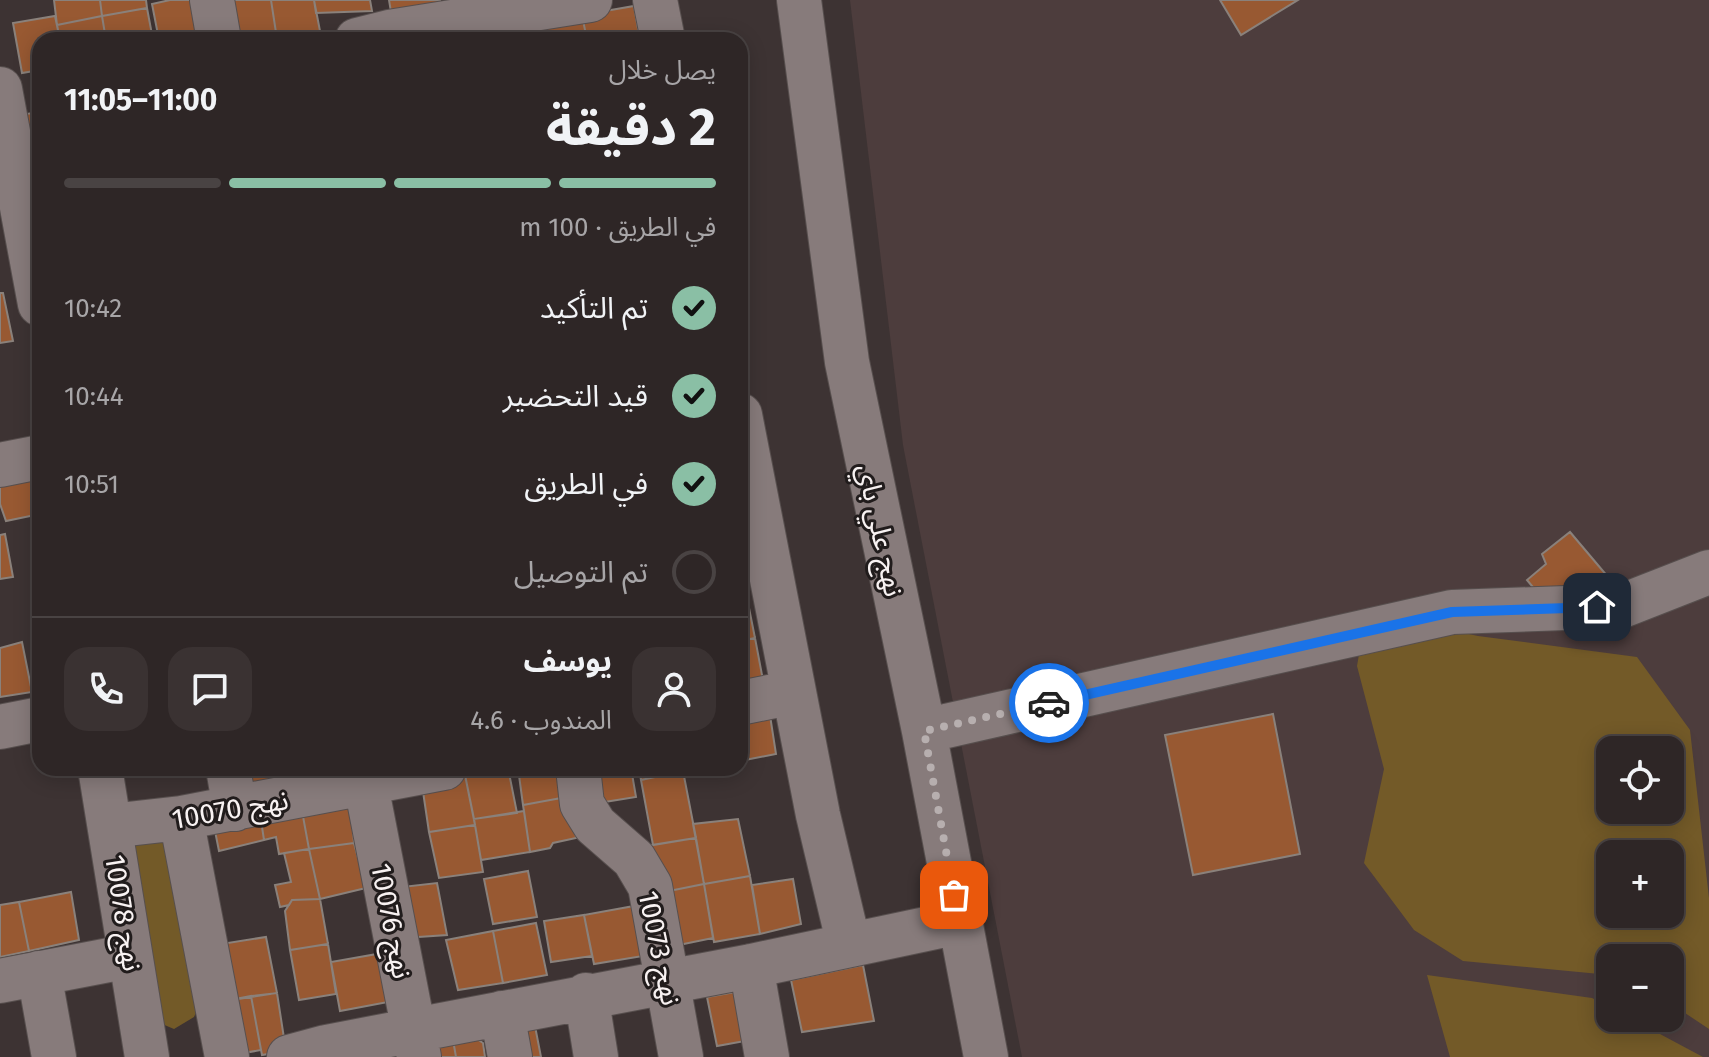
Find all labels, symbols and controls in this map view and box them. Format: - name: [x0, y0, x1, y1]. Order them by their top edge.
- text: يصل خلال: [609, 55, 716, 86]
- text: 11:00–11:05: [64, 82, 217, 118]
- text: 2 دقيقة: [546, 96, 716, 159]
- text: في الطريق · 100 m: [519, 212, 716, 243]
- icon: check: [672, 286, 716, 330]
- text: تم التأكيد: [540, 290, 648, 326]
- text: 10:42: [64, 293, 122, 324]
- icon: check: [672, 374, 716, 418]
- text: قيد التحضير: [503, 378, 648, 414]
- text: 10:44: [64, 381, 124, 412]
- street label: نهج علي باي: [846, 461, 911, 600]
- icon: check: [672, 462, 716, 506]
- text: في الطريق: [524, 466, 648, 502]
- text: 10:51: [64, 469, 119, 500]
- text: تم التوصيل: [514, 554, 648, 590]
- pin: [1563, 573, 1631, 641]
- icon: home: [1575, 585, 1619, 629]
- text: يوسف: [524, 643, 612, 679]
- button: phone: [64, 647, 148, 731]
- button: chat: [168, 647, 252, 731]
- button: person: [632, 647, 716, 731]
- courier: [1009, 663, 1089, 743]
- icon: car: [1027, 681, 1071, 725]
- text: المندوب · 4.6: [470, 705, 612, 736]
- map controls: [1596, 736, 1684, 1032]
- button: locate: [1596, 736, 1684, 824]
- street label: نهج 10070: [169, 783, 292, 840]
- button: +: [1596, 840, 1684, 928]
- street label: نهج 10078: [94, 852, 149, 974]
- street label: نهج 10076: [360, 861, 419, 982]
- pin: [920, 861, 988, 929]
- icon: bag: [932, 873, 976, 917]
- street label: نهج 10073: [627, 888, 688, 1009]
- button: −: [1596, 944, 1684, 1032]

